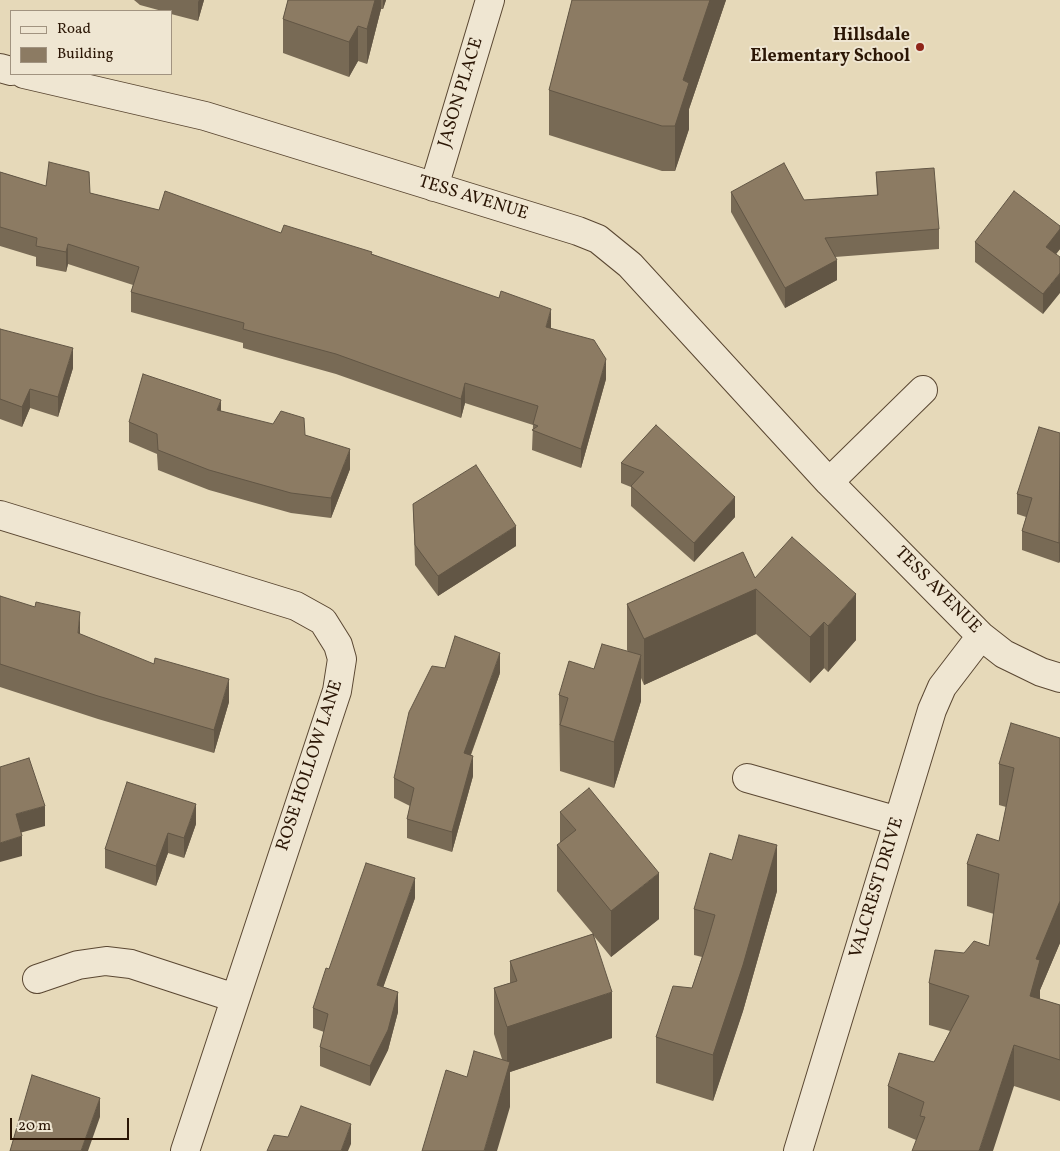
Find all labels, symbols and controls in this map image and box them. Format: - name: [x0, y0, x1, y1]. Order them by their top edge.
- legend: [10, 10, 172, 75]
- text: Road: [57, 19, 91, 40]
- place label: Hillsdale Elementary School: [750, 26, 910, 68]
- street label: JASON PLACE: [435, 35, 489, 151]
- marker: Hillsdale Elementary School: [914, 41, 926, 53]
- text: Building: [57, 44, 113, 65]
- street label: TESS AVENUE: [415, 172, 531, 226]
- street label: TESS AVENUE: [889, 543, 985, 639]
- street label: ROSE HOLLOW LANE: [273, 678, 349, 854]
- street label: VALCREST DRIVE: [846, 815, 910, 961]
- scale bar: [12, 1108, 131, 1140]
- text: 20 m: [18, 1116, 51, 1137]

